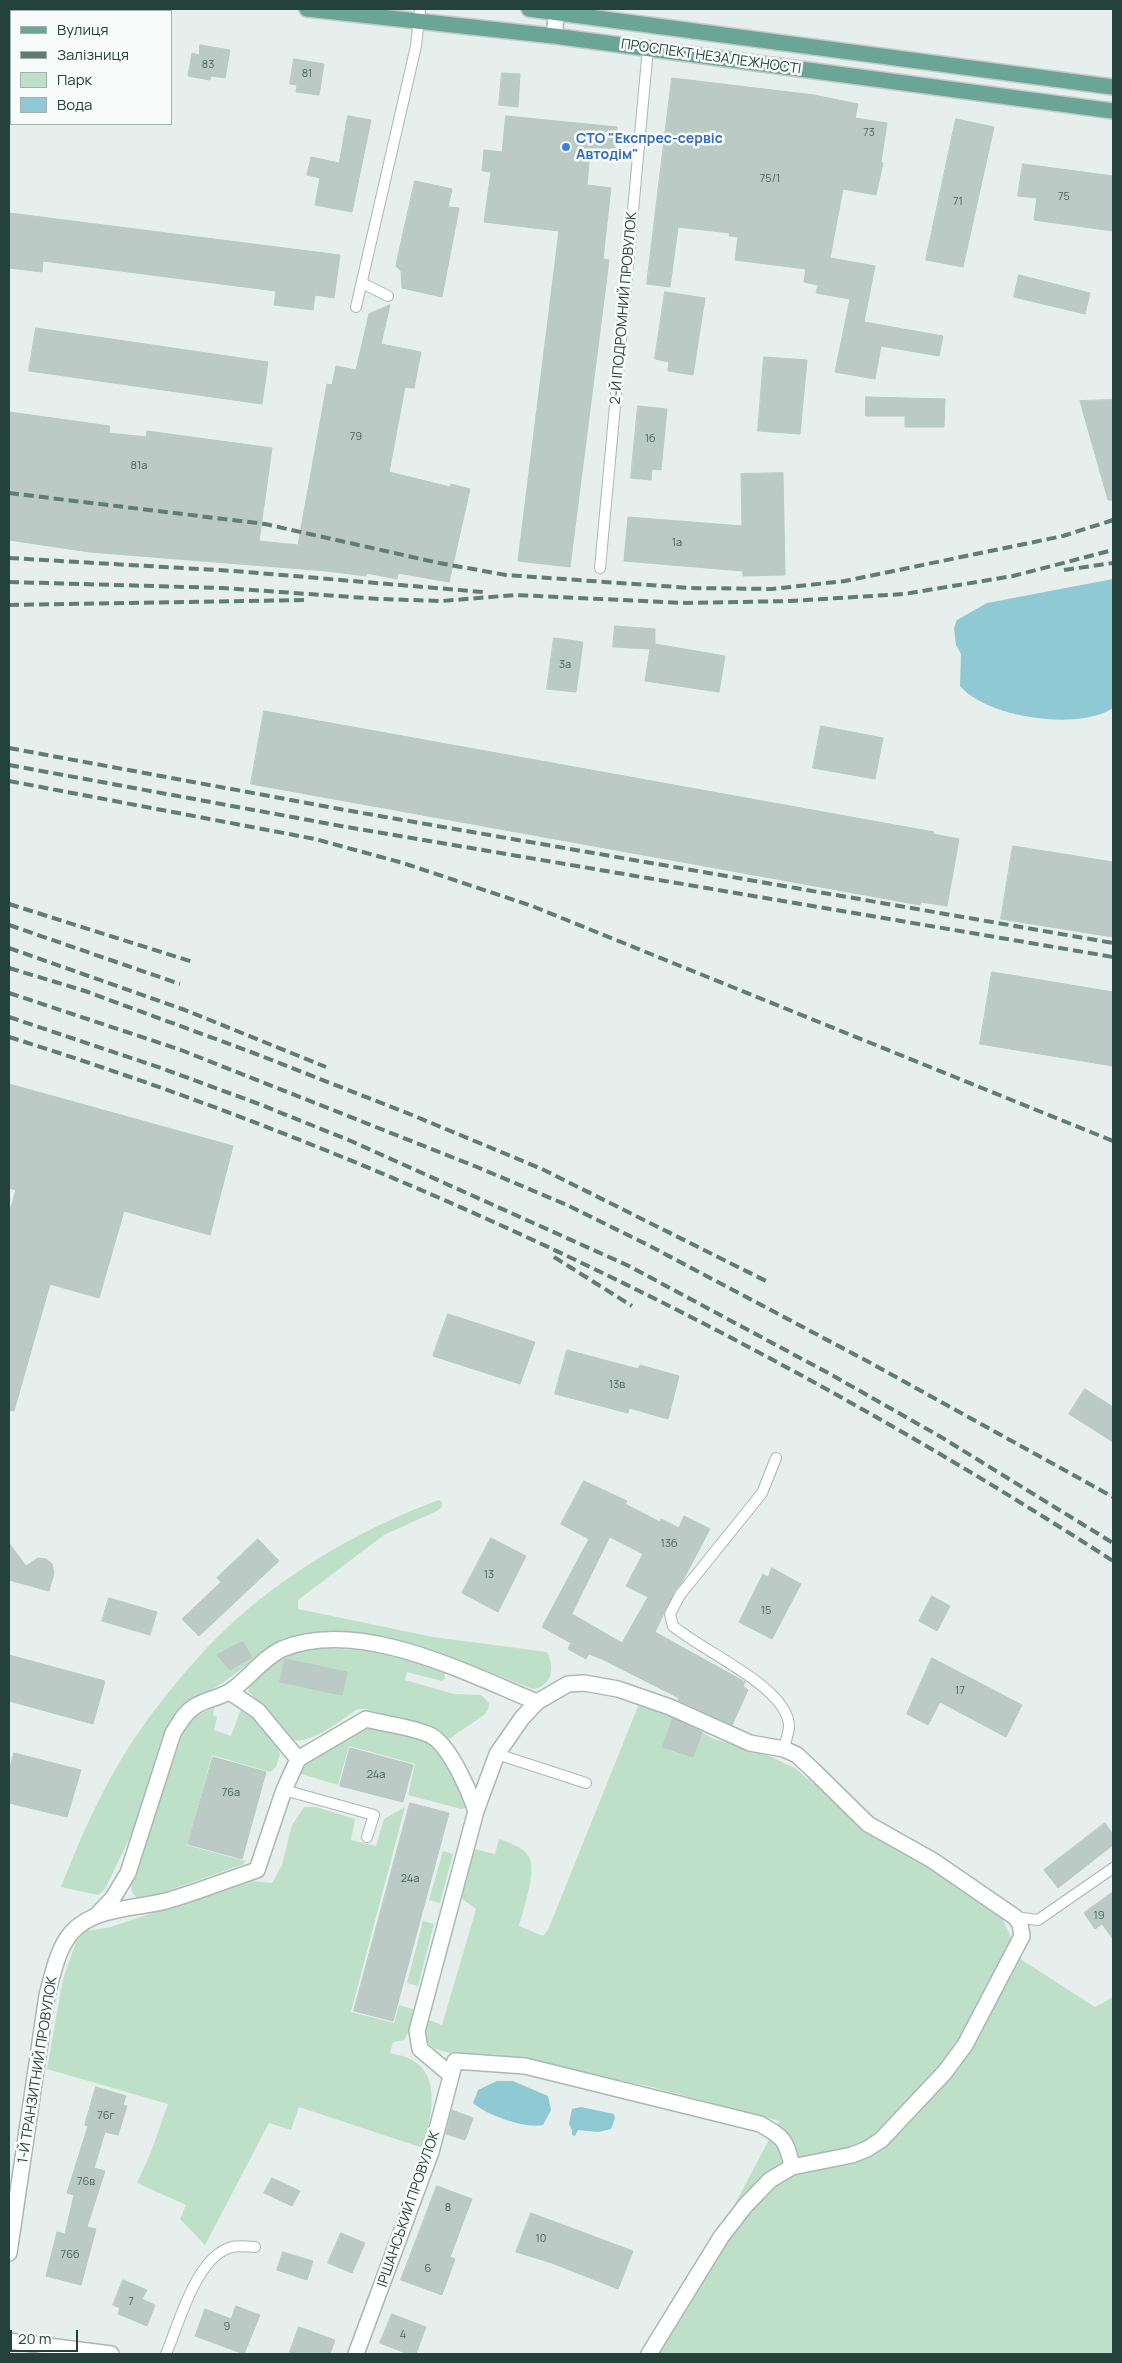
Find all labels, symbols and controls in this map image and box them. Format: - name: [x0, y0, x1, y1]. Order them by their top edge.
- legend: [10, 10, 172, 125]
- text: Вулиця: [57, 19, 109, 40]
- street label: ПРОСПЕКТ НЕЗАЛЕЖНОСТІ: [620, 36, 802, 78]
- text: Залізниця: [57, 44, 129, 65]
- house number: 83: [202, 58, 214, 72]
- house number: 81: [302, 67, 312, 81]
- text: Парк: [57, 69, 92, 90]
- text: Вода: [57, 94, 92, 115]
- house number: 73: [863, 126, 875, 140]
- place label: СТО "Експрес-сервіс Автодім": [576, 131, 723, 164]
- marker: СТО "Експрес-сервіс Автодім": [560, 141, 572, 153]
- house number: 75/1: [760, 172, 780, 186]
- house number: 75: [1058, 190, 1070, 204]
- house number: 71: [953, 195, 963, 209]
- street label: 2-Й ІПОДРОМНИЙ ПРОВУЛОК: [607, 211, 641, 405]
- house number: 79: [350, 430, 362, 444]
- house number: 1б: [645, 432, 655, 446]
- house number: 81а: [131, 459, 147, 473]
- house number: 1а: [672, 536, 682, 550]
- house number: 3а: [559, 658, 571, 672]
- house number: 13в: [609, 1378, 625, 1392]
- house number: 13б: [661, 1537, 677, 1551]
- house number: 13: [484, 1568, 494, 1582]
- house number: 15: [761, 1604, 771, 1618]
- house number: 17: [955, 1684, 965, 1698]
- house number: 24а: [367, 1768, 385, 1782]
- house number: 76а: [222, 1786, 240, 1800]
- house number: 24а: [401, 1872, 419, 1886]
- house number: 19: [1093, 1909, 1105, 1923]
- street label: 1-Й ТРАНЗИТНИЙ ПРОВУЛОК: [15, 1975, 61, 2165]
- house number: 76г: [97, 2109, 115, 2123]
- street label: ІРШАНСЬКИЙ ПРОВУЛОК: [374, 2129, 444, 2289]
- house number: 76в: [77, 2175, 95, 2189]
- house number: 8: [445, 2201, 451, 2215]
- house number: 10: [536, 2232, 546, 2246]
- house number: 76б: [61, 2248, 79, 2262]
- house number: 6: [425, 2262, 431, 2276]
- house number: 7: [128, 2295, 134, 2309]
- scale bar: [12, 2320, 80, 2352]
- house number: 9: [224, 2320, 230, 2334]
- text: 20 m: [18, 2328, 51, 2349]
- house number: 4: [400, 2328, 406, 2342]

